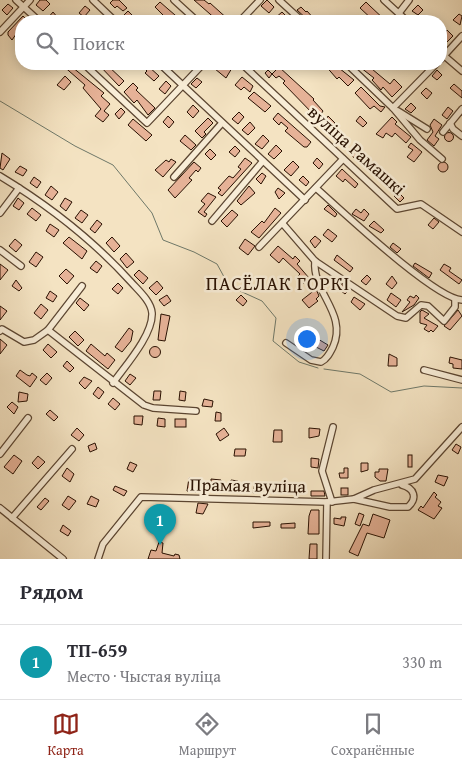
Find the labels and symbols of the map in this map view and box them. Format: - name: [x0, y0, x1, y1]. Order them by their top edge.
- street label: вуліца Рамашкі: [302, 99, 412, 201]
- district label: ПАСЁЛАК ГОРКІ: [206, 269, 350, 297]
- your location: [294, 326, 320, 352]
- street label: Прамая вуліца: [190, 470, 307, 500]
- pin: 1: [144, 504, 176, 545]

